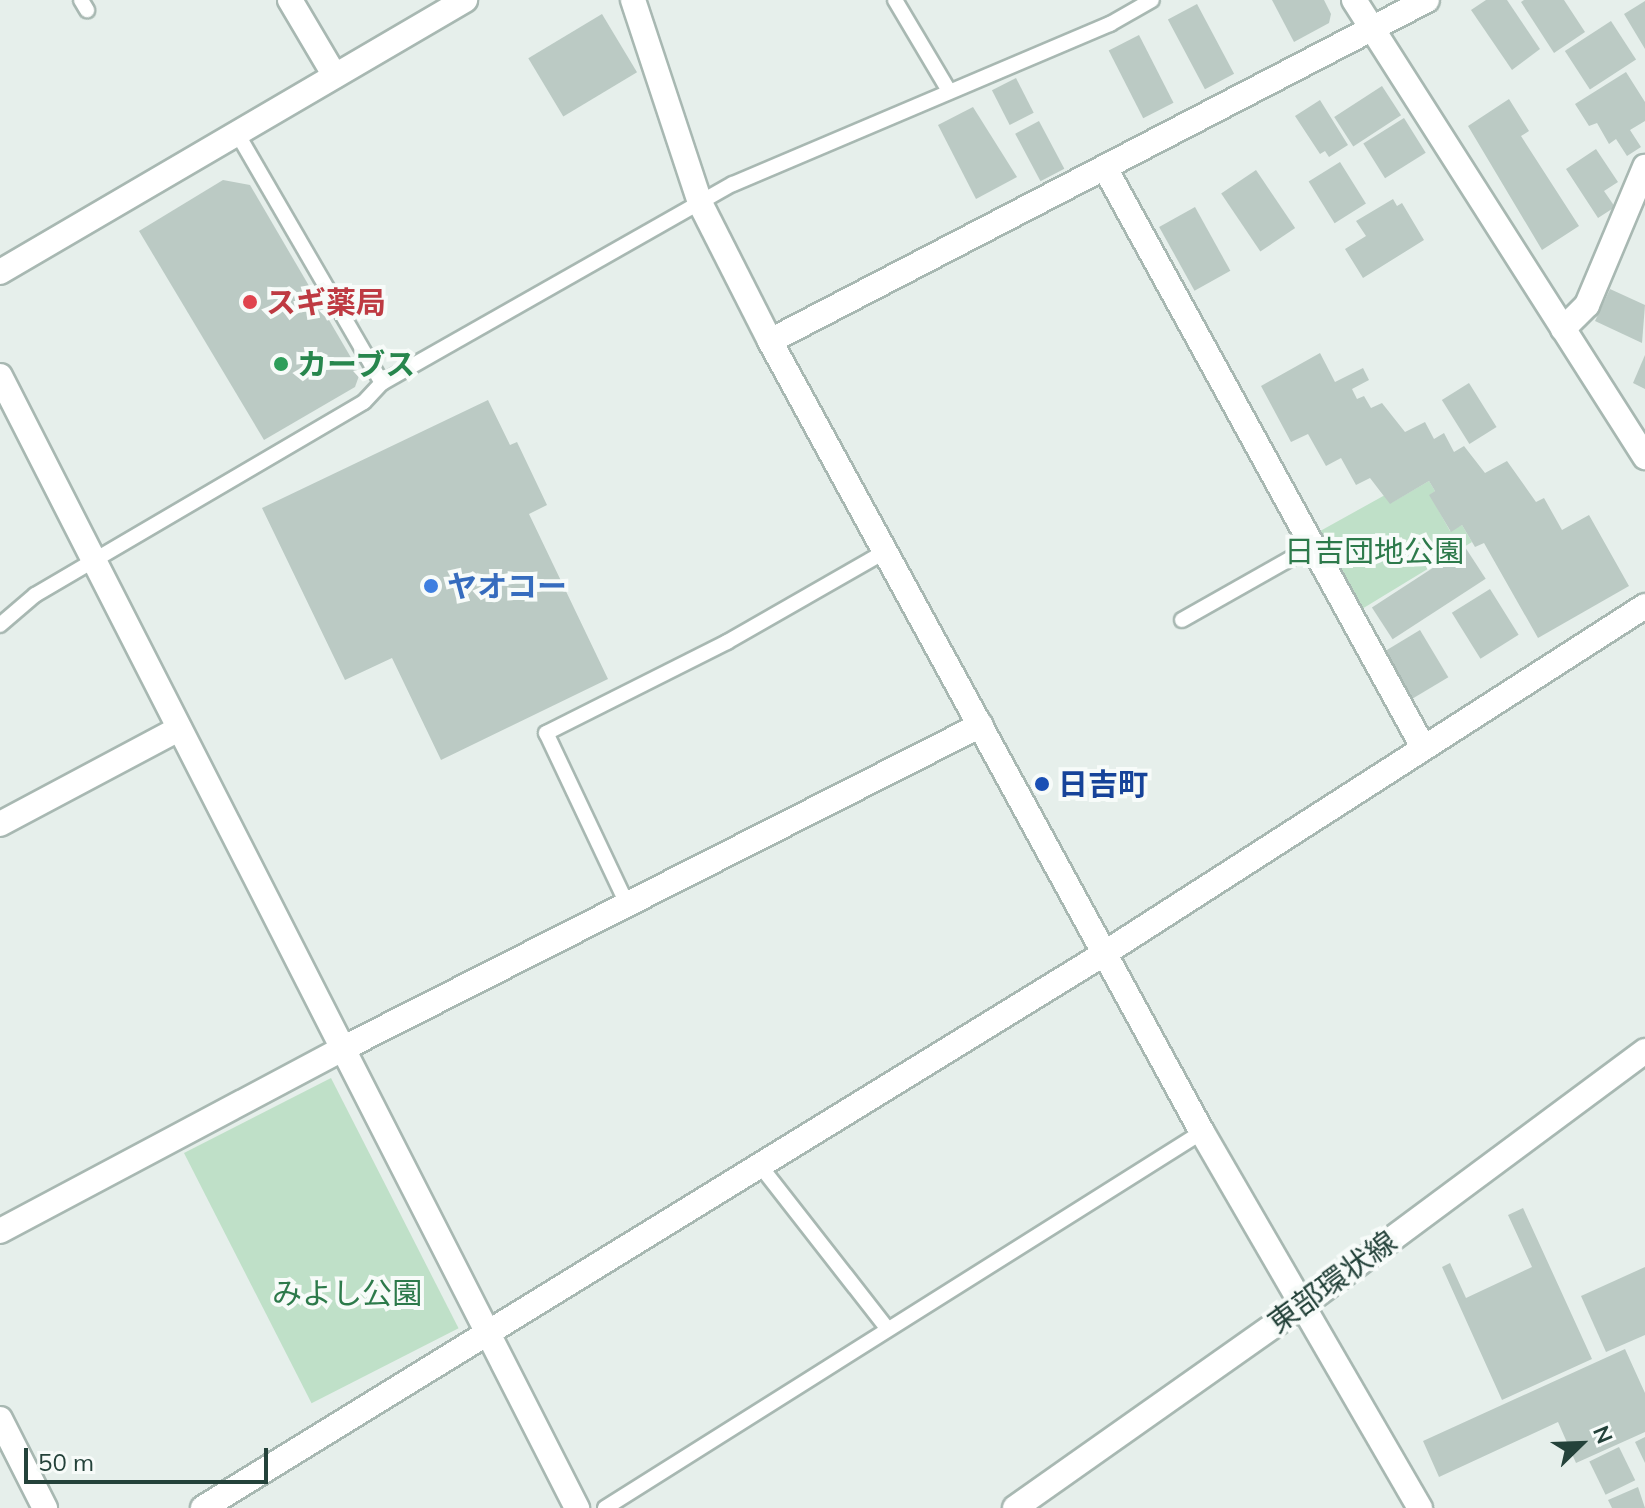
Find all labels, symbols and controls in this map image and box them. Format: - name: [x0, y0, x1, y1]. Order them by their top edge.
- place label: スギ薬局: [266, 284, 386, 320]
- marker: スギ薬局: [241, 293, 259, 311]
- place label: カーブス: [297, 346, 417, 382]
- marker: カーブス: [272, 355, 290, 373]
- park label: 日吉団地公園: [1284, 533, 1464, 569]
- place label: ヤオコー: [447, 568, 567, 604]
- marker: ヤオコー: [422, 577, 440, 595]
- place label: 日吉町: [1058, 766, 1148, 802]
- marker: 日吉町: [1033, 775, 1051, 793]
- street label: 東部環状線: [1261, 1223, 1403, 1341]
- park label: みよし公園: [272, 1275, 422, 1311]
- north arrow: [1541, 1404, 1621, 1484]
- text: N: [1587, 1422, 1619, 1448]
- scale bar: [28, 1432, 272, 1482]
- text: 50 m: [38, 1447, 94, 1477]

